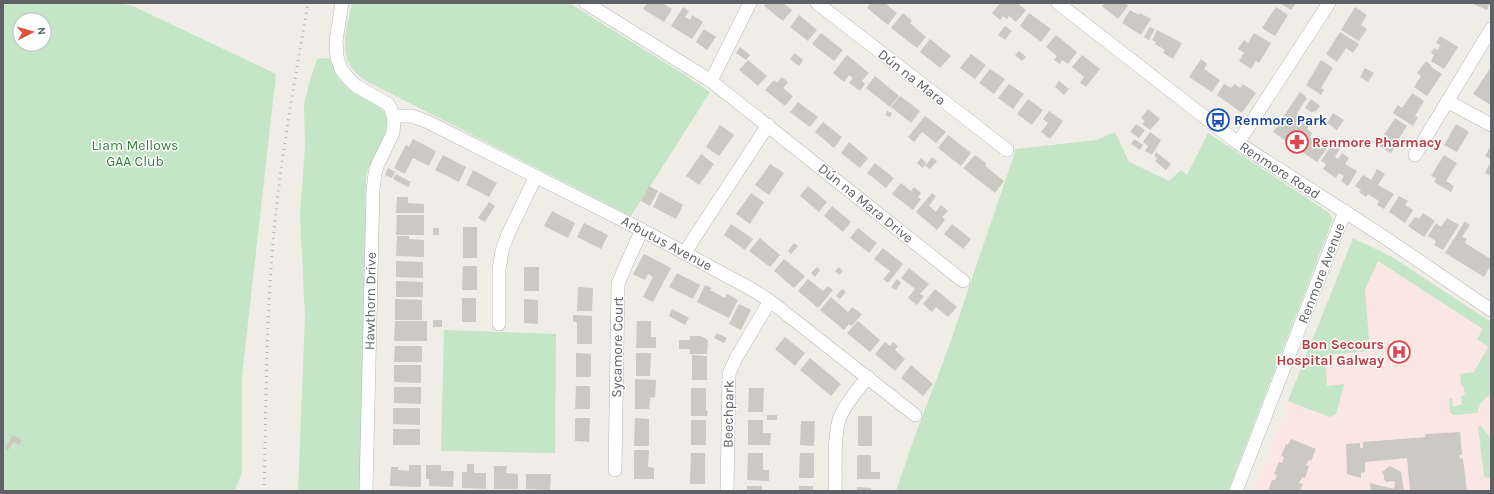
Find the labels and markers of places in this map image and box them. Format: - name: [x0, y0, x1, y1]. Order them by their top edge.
- bus stop icon: Renmore Park: [1205, 107, 1231, 133]
- place label: Renmore Park: [1234, 112, 1328, 129]
- pharmacy icon: Renmore Pharmacy: [1284, 129, 1310, 155]
- place label: Renmore Pharmacy: [1312, 134, 1441, 151]
- place label: Bon Secours Hospital Galway: [1276, 336, 1384, 369]
- hospital icon: Bon Secours Hospital Galway: [1386, 339, 1412, 365]

